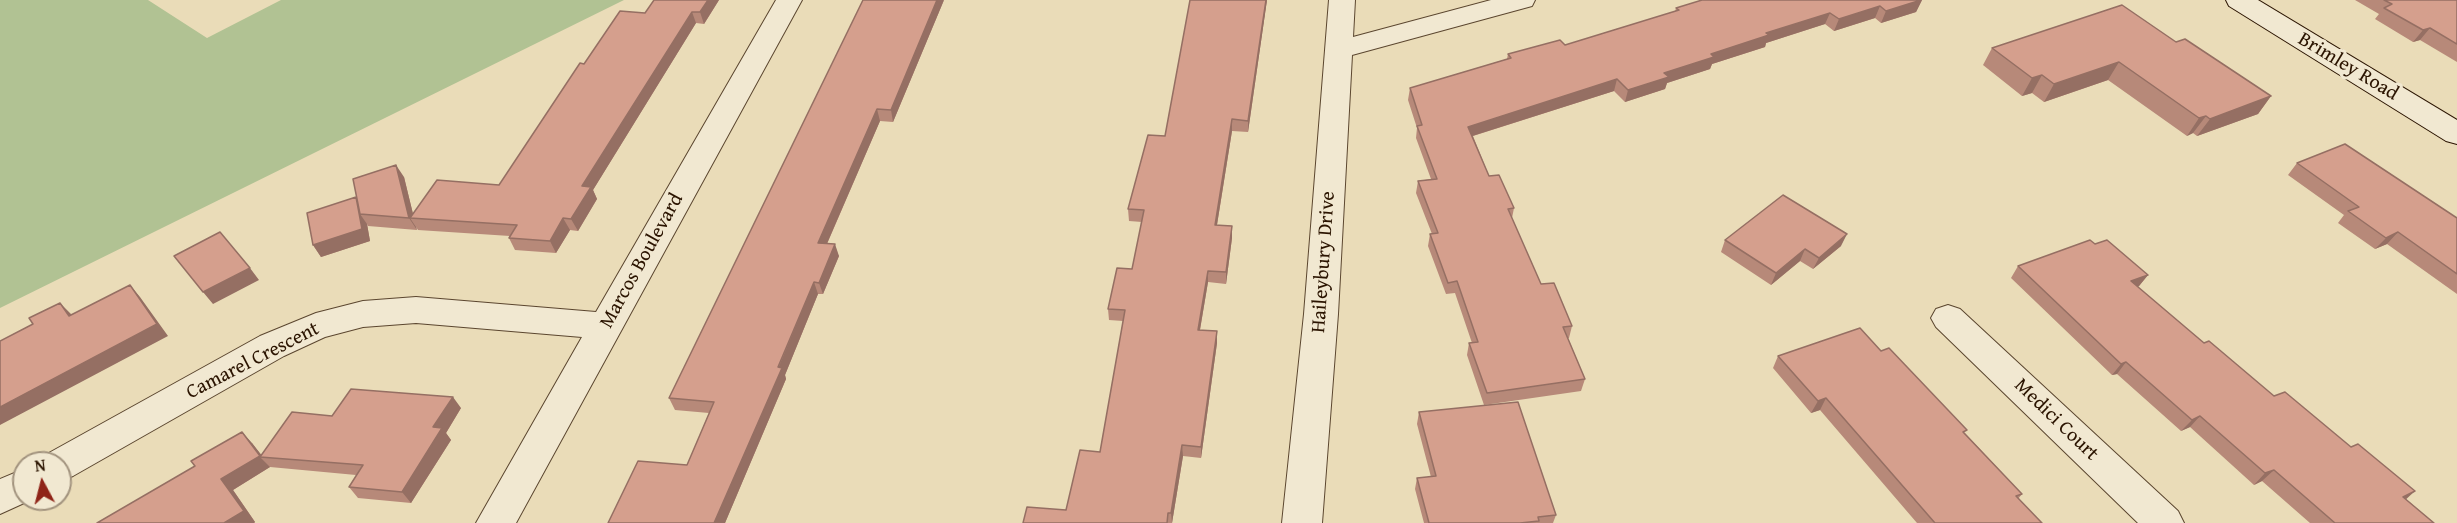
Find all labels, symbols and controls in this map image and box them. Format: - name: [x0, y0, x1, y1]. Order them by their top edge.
- street label: Brimley Road: [2293, 28, 2403, 106]
- street label: Marcos Boulevard: [595, 189, 689, 333]
- street label: Haileybury Drive: [1307, 190, 1341, 334]
- street label: Camarel Crescent: [182, 317, 324, 405]
- street label: Medici Court: [2009, 374, 2103, 466]
- north arrow: [12, 451, 72, 511]
- text: N: [33, 453, 47, 478]

